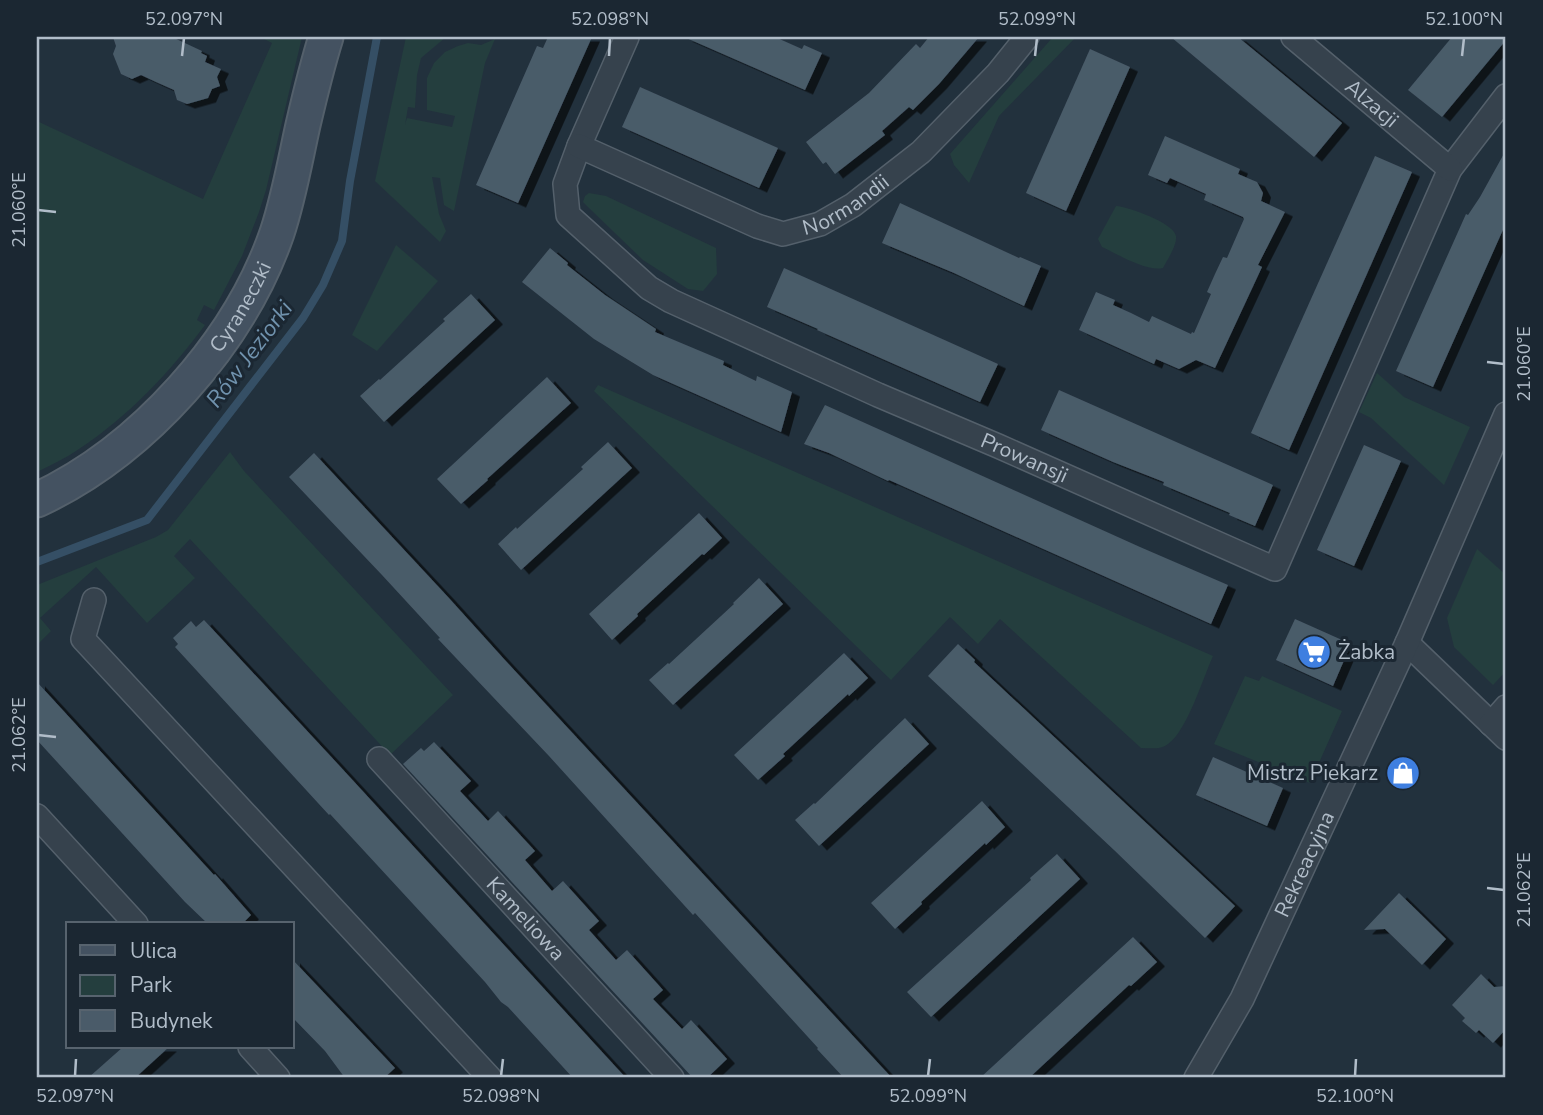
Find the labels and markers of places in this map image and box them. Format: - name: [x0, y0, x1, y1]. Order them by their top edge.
- supermarket icon: Żabka: [1295, 633, 1333, 671]
- place label: Żabka: [1338, 638, 1395, 666]
- shop icon: Mistrz Piekarz: [1384, 754, 1422, 792]
- place label: Mistrz Piekarz: [1247, 759, 1378, 787]

